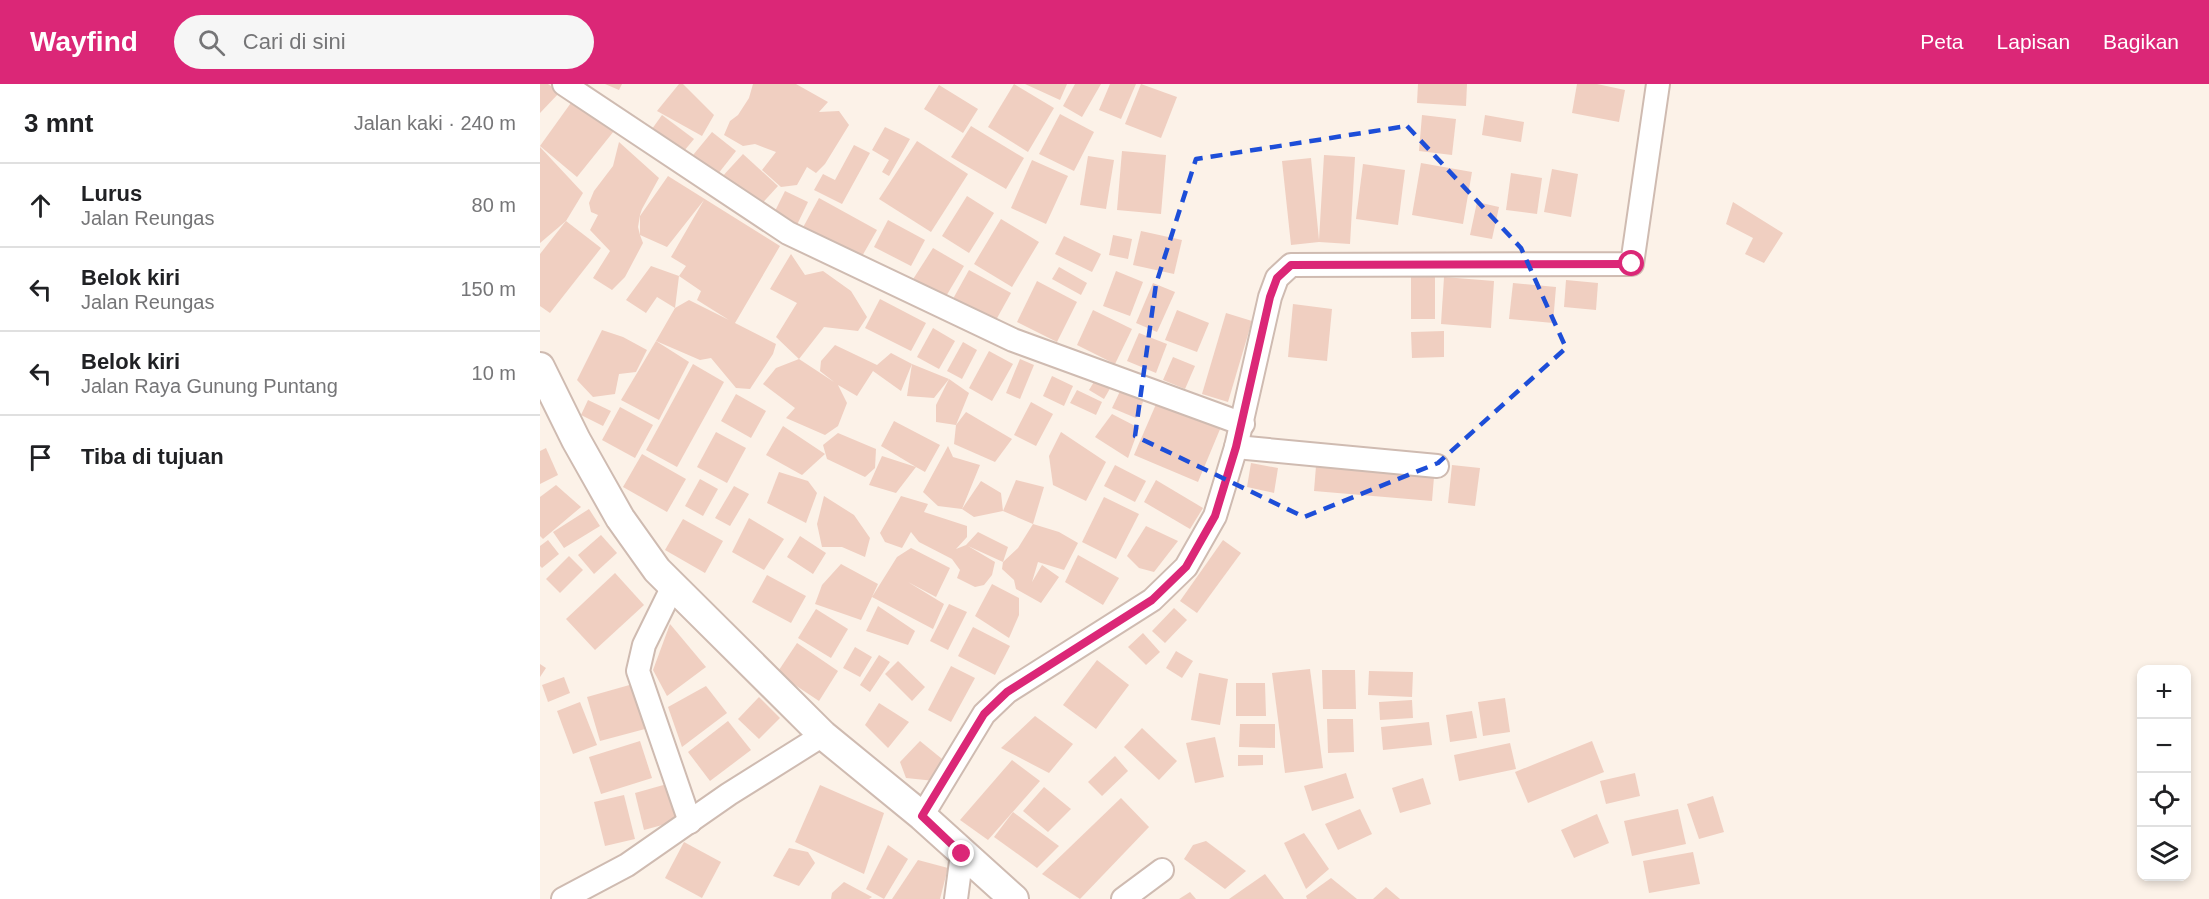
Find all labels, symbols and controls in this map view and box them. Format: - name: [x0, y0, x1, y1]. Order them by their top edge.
- search box: [174, 15, 594, 69]
- text: Wayfind: [30, 26, 138, 57]
- icon: search: [195, 26, 228, 59]
- text: Cari di sini: [243, 29, 346, 54]
- text: Peta: [1920, 30, 1964, 53]
- text: Lapisan: [1997, 30, 2070, 53]
- text: Bagikan: [2103, 30, 2179, 53]
- text: 3 mnt: [24, 108, 93, 138]
- text: Jalan kaki · 240 m: [354, 112, 516, 134]
- text: Lurus: [81, 181, 142, 206]
- icon: ahead: [24, 189, 57, 222]
- text: 80 m: [472, 194, 516, 216]
- text: Jalan Reungas: [81, 207, 214, 229]
- route start: [1618, 250, 1644, 276]
- text: Belok kiri: [81, 265, 180, 290]
- icon: left: [24, 273, 57, 306]
- text: 150 m: [460, 278, 516, 300]
- text: Jalan Reungas: [81, 291, 214, 313]
- text: Belok kiri: [81, 349, 180, 374]
- icon: left: [24, 357, 57, 390]
- text: 10 m: [472, 362, 516, 384]
- text: Jalan Raya Gunung Puntang: [81, 375, 338, 397]
- icon: arrive: [24, 441, 57, 474]
- text: Tiba di tujuan: [81, 444, 224, 469]
- map controls: [2137, 665, 2191, 881]
- button: +: [2137, 665, 2191, 719]
- button: −: [2137, 719, 2191, 773]
- button: locate: [2137, 773, 2191, 827]
- button: layers: [2137, 827, 2191, 881]
- route end: [948, 840, 974, 866]

